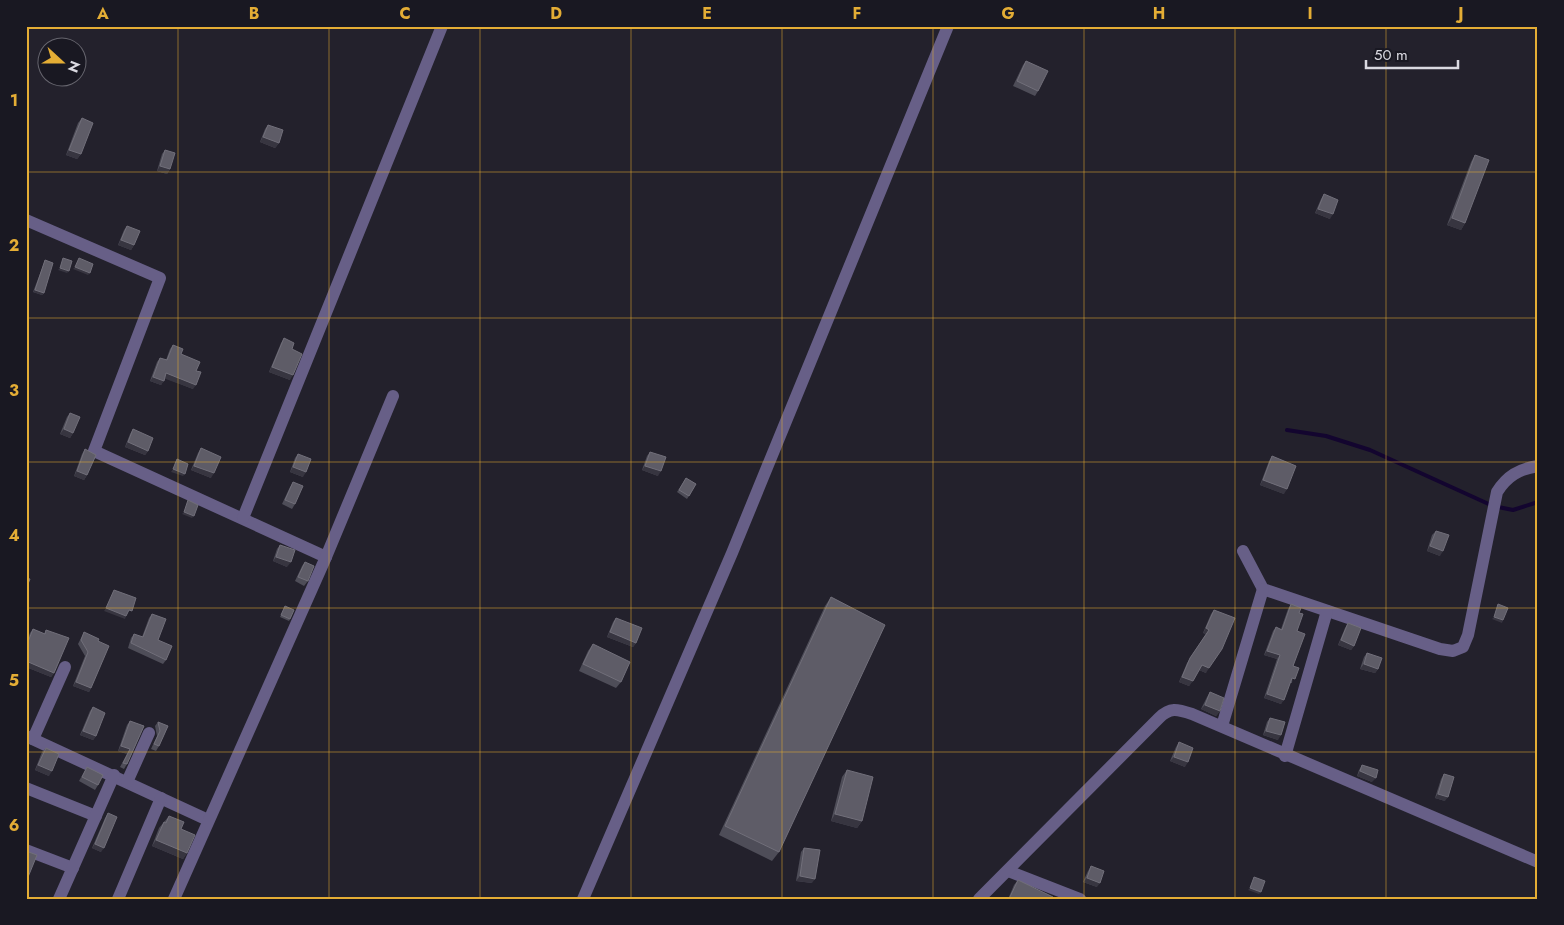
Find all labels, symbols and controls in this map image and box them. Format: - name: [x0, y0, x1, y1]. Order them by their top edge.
- text: A: [96, 2, 109, 25]
- text: B: [249, 2, 259, 25]
- text: C: [399, 2, 411, 25]
- text: D: [550, 2, 562, 25]
- text: E: [702, 2, 712, 25]
- text: F: [853, 2, 861, 25]
- text: G: [1001, 2, 1015, 25]
- text: H: [1153, 2, 1165, 25]
- text: I: [1307, 2, 1313, 25]
- text: J: [1455, 2, 1464, 25]
- north arrow: [38, 38, 88, 88]
- scale bar: [1366, 38, 1459, 70]
- text: 50 m: [1374, 44, 1408, 66]
- text: N: [63, 58, 85, 75]
- text: 1: [10, 89, 18, 112]
- text: 2: [9, 234, 19, 257]
- text: 3: [9, 379, 19, 402]
- text: 4: [8, 524, 20, 547]
- text: 5: [9, 669, 19, 692]
- text: 6: [9, 814, 19, 837]

